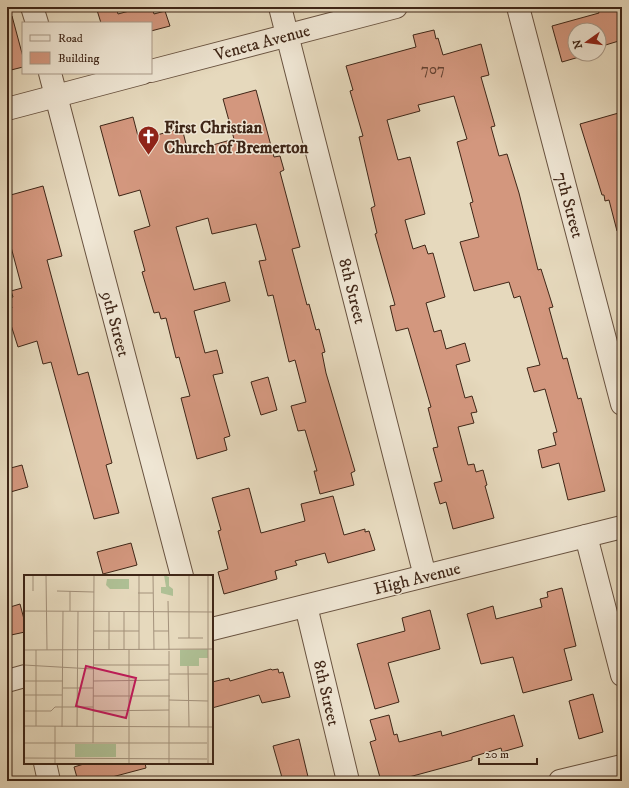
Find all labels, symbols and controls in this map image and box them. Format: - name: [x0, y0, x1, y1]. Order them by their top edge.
- street label: Veneta Avenue: [211, 20, 312, 67]
- legend: [22, 22, 152, 74]
- north arrow: [567, 22, 607, 62]
- text: Road: [58, 31, 83, 46]
- text: N: [570, 38, 586, 50]
- text: Building: [58, 51, 99, 66]
- house number: 707: [421, 60, 445, 79]
- place label: First Christian Church of Bremerton: [164, 117, 309, 159]
- church icon: First Christian Church of Bremerton: [136, 124, 162, 157]
- street label: 7th Street: [550, 170, 588, 241]
- street label: 8th Street: [333, 256, 371, 327]
- street label: 9th Street: [96, 288, 134, 360]
- street label: High Avenue: [372, 558, 463, 600]
- inset map: [24, 575, 213, 764]
- street label: 8th Street: [308, 658, 344, 729]
- scale bar: [479, 740, 537, 766]
- text: 20 m: [485, 747, 509, 762]

